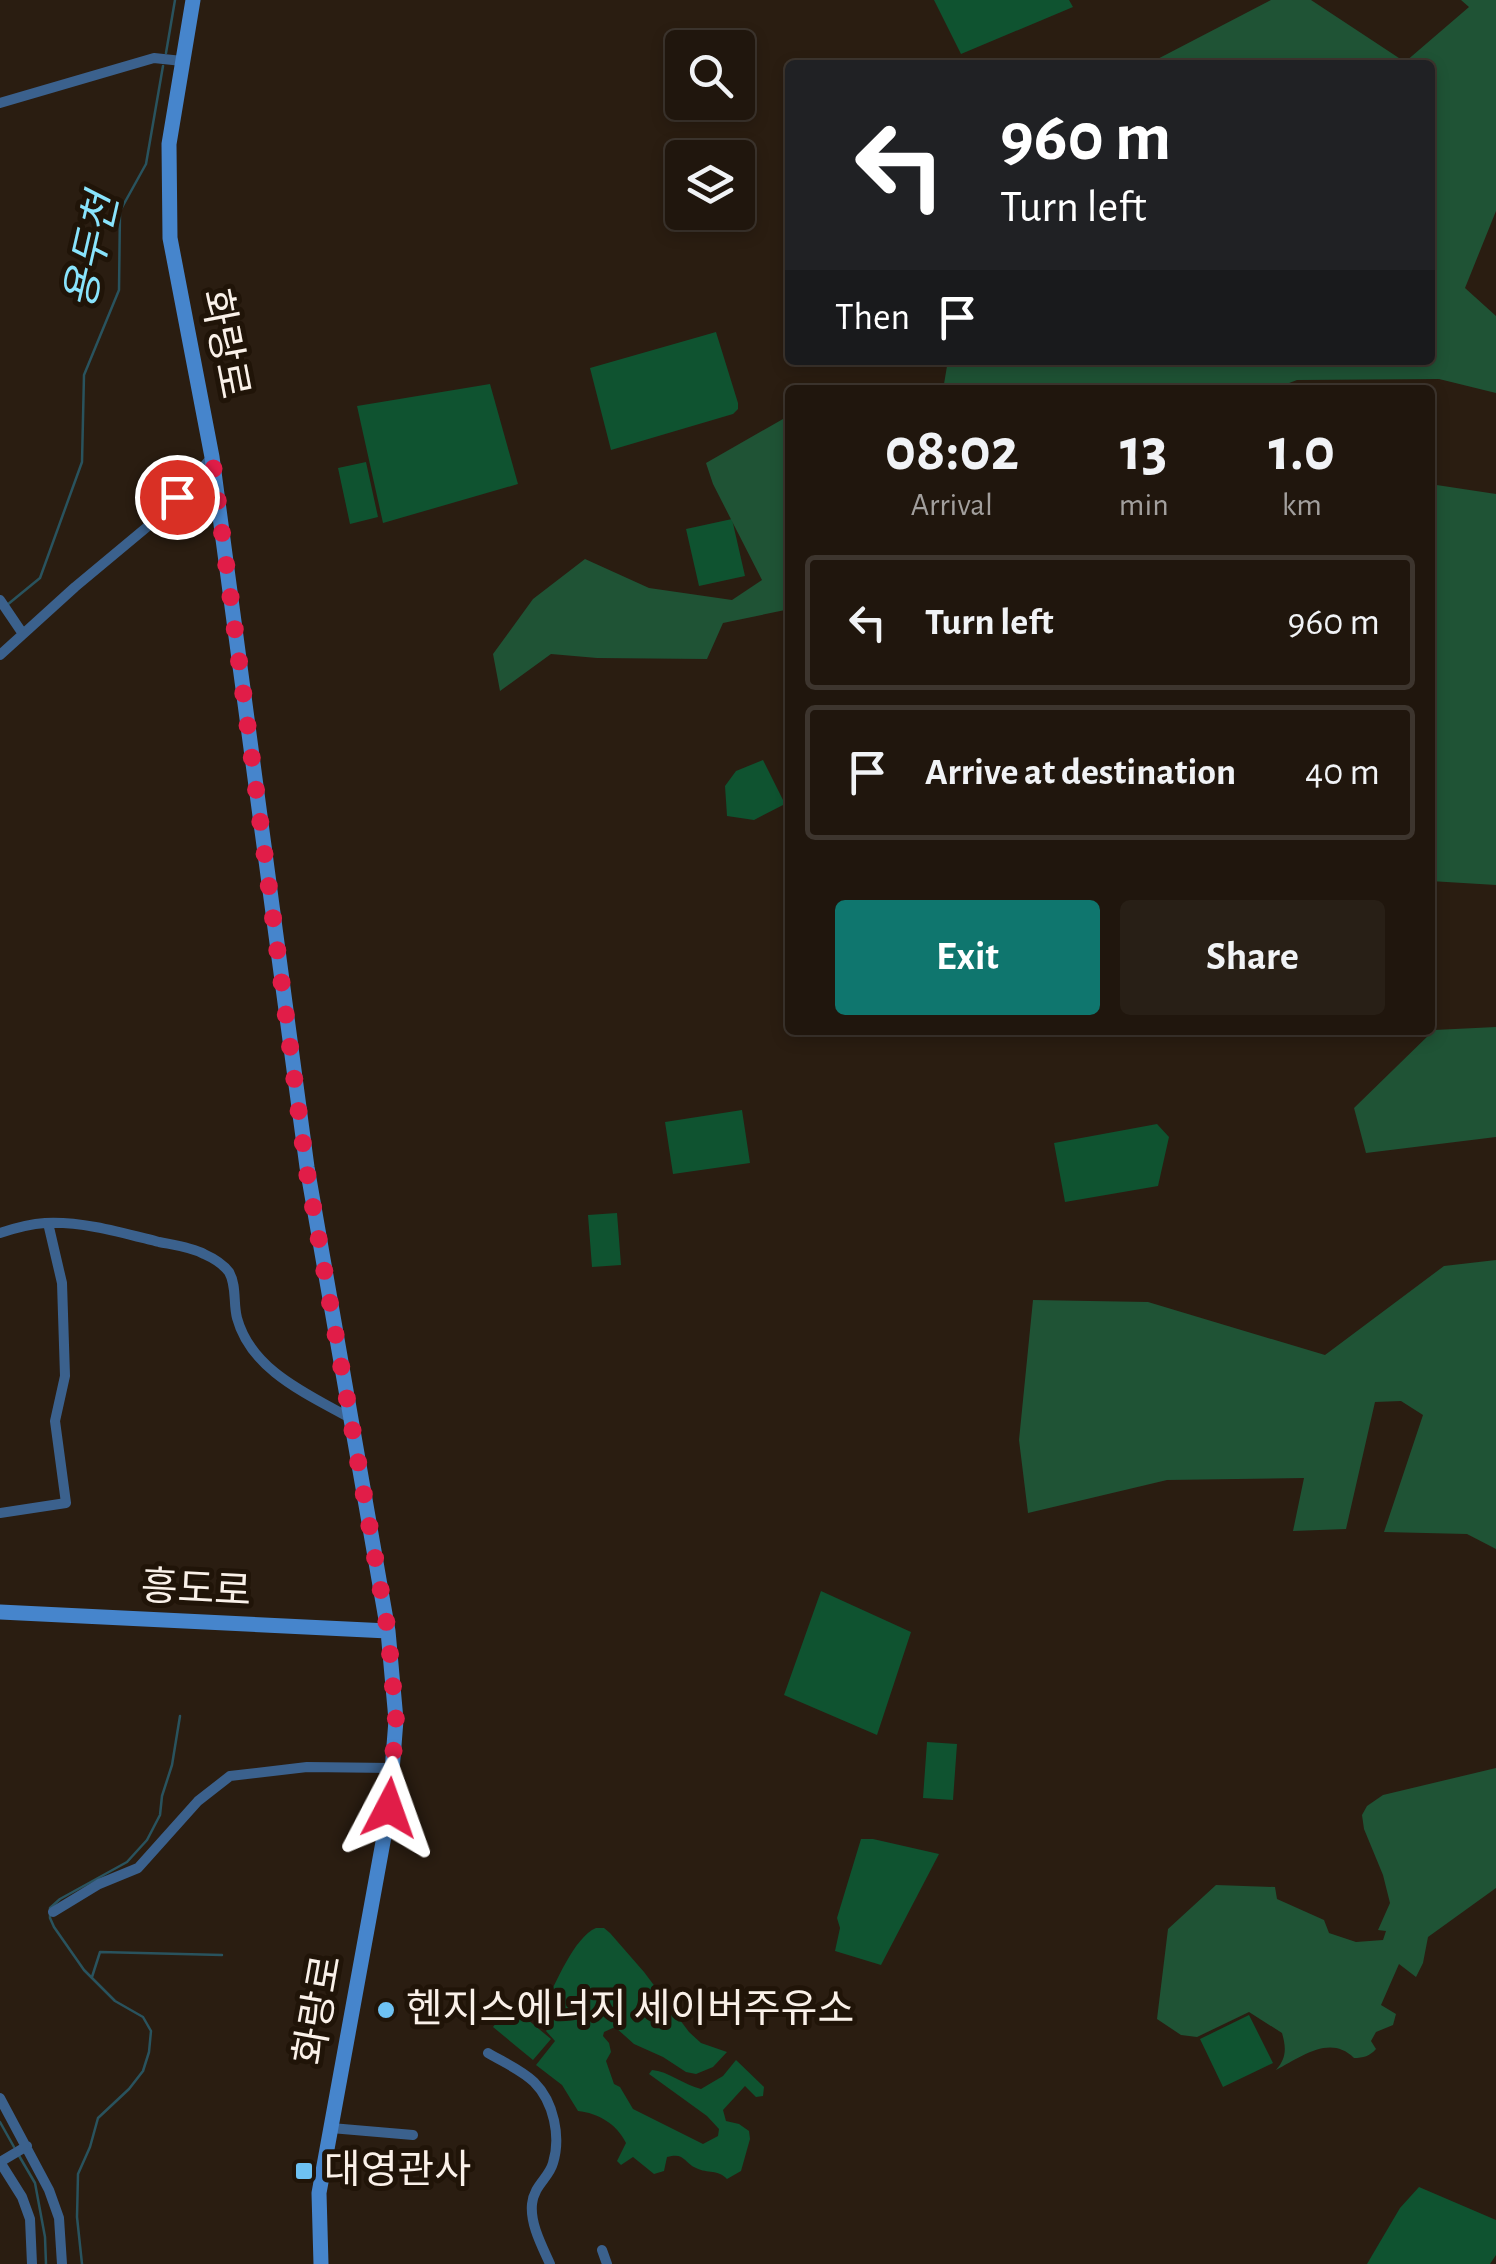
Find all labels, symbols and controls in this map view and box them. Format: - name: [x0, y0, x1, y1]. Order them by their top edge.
- map controls: [665, 30, 755, 230]
- button: search: [665, 30, 755, 120]
- icon: left: [835, 100, 965, 230]
- text: 960 m: [1000, 103, 1171, 173]
- button: layers: [665, 140, 755, 230]
- water label: 용두천: [58, 185, 126, 312]
- text: Turn left: [1000, 185, 1147, 230]
- street label: 화랑로: [194, 286, 256, 402]
- icon: arrive: [930, 290, 985, 345]
- text: Then: [835, 299, 910, 337]
- text: 08:02: [885, 421, 1019, 481]
- text: 13: [1120, 421, 1167, 481]
- text: 1.0: [1269, 421, 1335, 481]
- pin: [135, 455, 220, 540]
- icon: arrive: [150, 470, 205, 525]
- text: Arrival: [911, 489, 993, 521]
- text: min: [1119, 489, 1169, 521]
- text: km: [1282, 489, 1322, 521]
- icon: left: [840, 595, 895, 650]
- text: Turn left: [925, 604, 1053, 642]
- text: 960 m: [1288, 604, 1380, 642]
- icon: arrive: [840, 745, 895, 800]
- text: Arrive at destination: [925, 754, 1236, 792]
- text: 40 m: [1305, 754, 1380, 792]
- button: Exit: [835, 900, 1100, 1015]
- button: Share: [1120, 900, 1385, 1015]
- street label: 흥도로: [140, 1565, 252, 1613]
- position arrow: [337, 1756, 441, 1860]
- street label: 화랑로: [288, 1952, 348, 2068]
- place label: 헨지스에너지 세이버주유소: [406, 1988, 854, 2030]
- marker: 헨지스에너지 세이버주유소: [375, 1999, 397, 2021]
- place label: 대영관사: [324, 2149, 471, 2191]
- marker: 대영관사: [293, 2160, 315, 2182]

